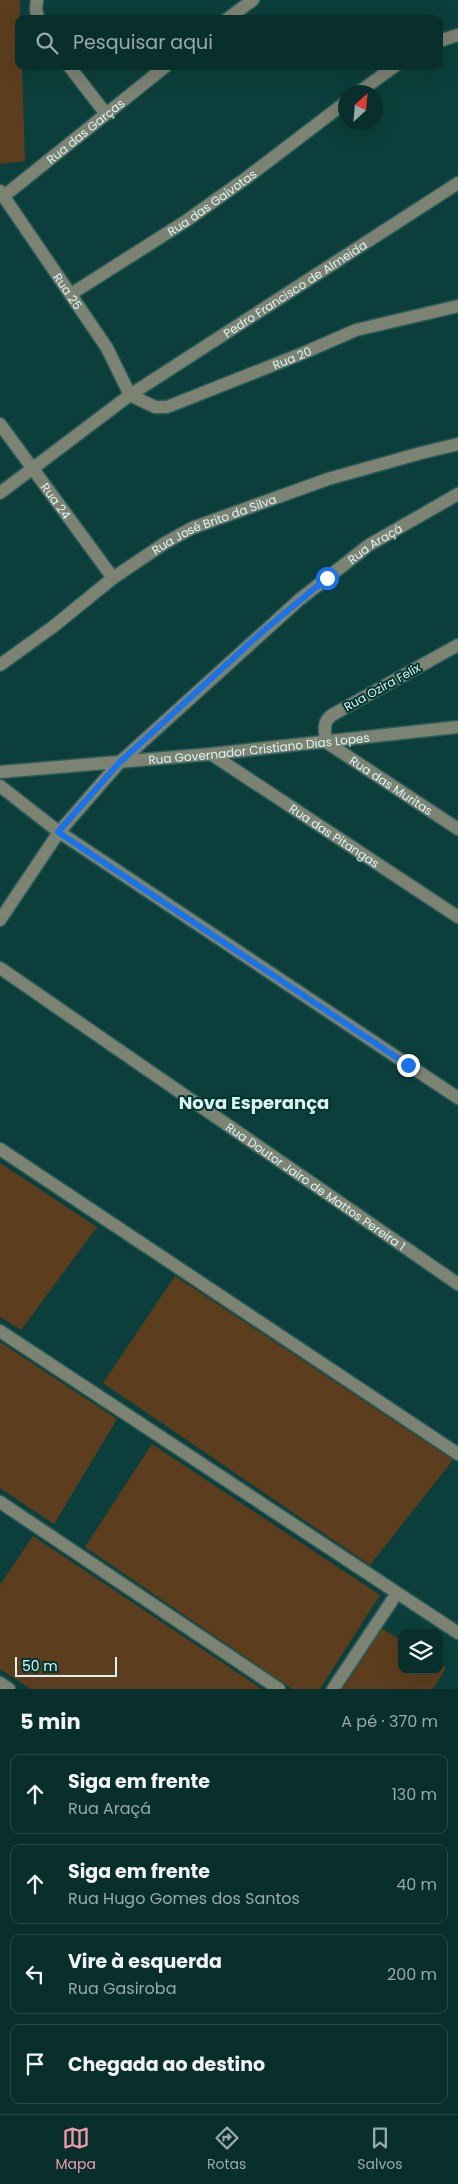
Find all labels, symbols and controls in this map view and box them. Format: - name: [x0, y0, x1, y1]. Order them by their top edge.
- search box: [15, 15, 443, 70]
- icon: search: [33, 29, 61, 57]
- text: Pesquisar aqui: [73, 29, 213, 56]
- north arrow: [338, 85, 383, 130]
- street label: Rua das Garças: [42, 94, 128, 167]
- street label: Rua das Gaivotas: [164, 165, 260, 239]
- street label: Pedro Francisco de Almeida: [220, 236, 370, 341]
- street label: Rua 25: [50, 269, 87, 313]
- street label: Rua 20: [270, 342, 314, 373]
- street label: Rua 24: [37, 479, 75, 522]
- street label: Rua José Brito da Silva: [148, 490, 279, 558]
- street label: Rua Araçá: [344, 519, 405, 567]
- route start: [316, 567, 339, 590]
- street label: Rua Ozira Felix: [341, 659, 424, 715]
- street label: Rua Governador Cristiano Dias Lopes: [148, 728, 370, 768]
- street label: Rua das Muritas: [347, 752, 436, 819]
- street label: Rua das Pitangas: [286, 800, 383, 871]
- route end: [397, 1054, 420, 1077]
- district label: Nova Esperança: [179, 1090, 329, 1115]
- street label: Rua Doutor Jairo de Mattos Pereira 1: [223, 1118, 409, 1254]
- map controls: [398, 1629, 443, 1674]
- button: layers: [398, 1629, 443, 1674]
- scale bar: [15, 1654, 118, 1677]
- text: 50 m: [22, 1656, 58, 1676]
- text: 5 min: [20, 1707, 81, 1736]
- text: A pé · 370 m: [341, 1710, 438, 1733]
- text: Siga em frente: [68, 1768, 210, 1795]
- icon: ahead: [21, 1780, 49, 1808]
- text: 130 m: [392, 1783, 437, 1806]
- text: Rua Araçá: [68, 1797, 151, 1820]
- text: Siga em frente: [68, 1858, 210, 1885]
- icon: ahead: [21, 1870, 49, 1898]
- text: 40 m: [396, 1873, 437, 1896]
- text: Rua Hugo Gomes dos Santos: [68, 1887, 300, 1910]
- text: Vire à esquerda: [68, 1948, 222, 1975]
- icon: left: [21, 1960, 49, 1988]
- text: 200 m: [387, 1963, 437, 1986]
- text: Rua Gasiroba: [68, 1977, 176, 2000]
- icon: arrive: [21, 2050, 49, 2078]
- text: Chegada ao destino: [68, 2051, 265, 2078]
- tab: Mapa: [55, 2124, 96, 2175]
- tab: Rotas: [207, 2124, 246, 2175]
- tab: Salvos: [357, 2124, 403, 2175]

